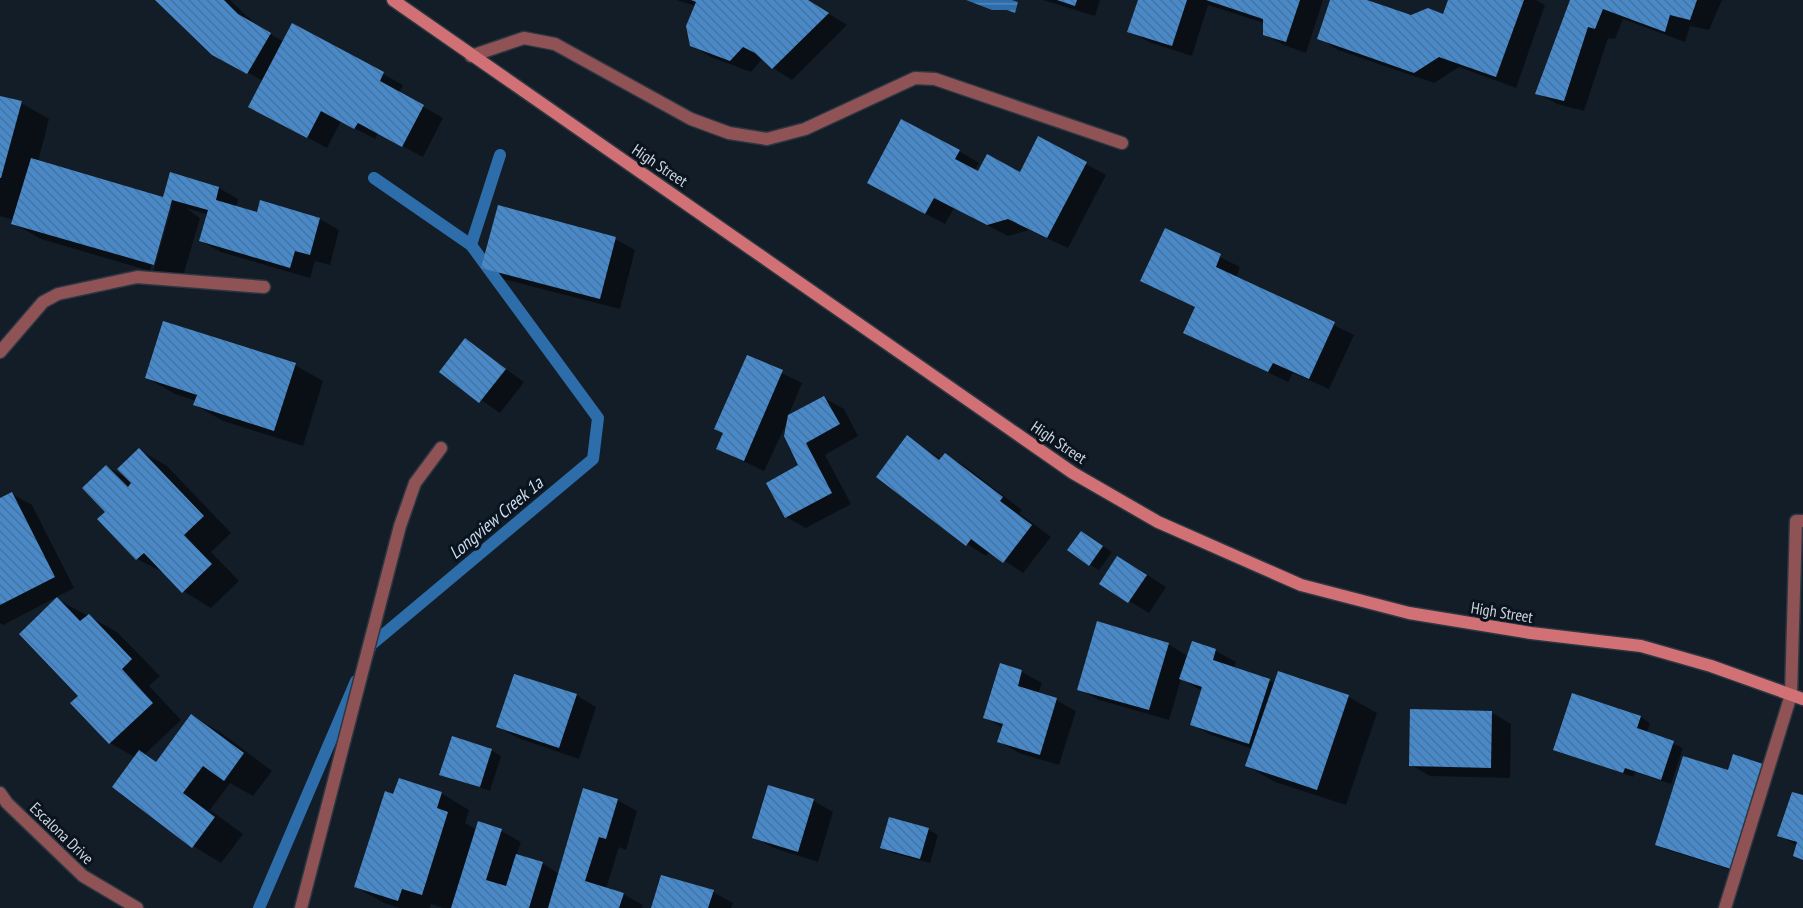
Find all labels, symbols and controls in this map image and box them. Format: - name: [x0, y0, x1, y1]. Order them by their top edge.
- street label: High Street: [628, 139, 692, 191]
- street label: High Street: [1027, 416, 1091, 468]
- water label: Longview Creek 1a: [444, 471, 548, 564]
- street label: High Street: [1470, 597, 1535, 627]
- street label: Escalona Drive: [26, 798, 98, 868]

